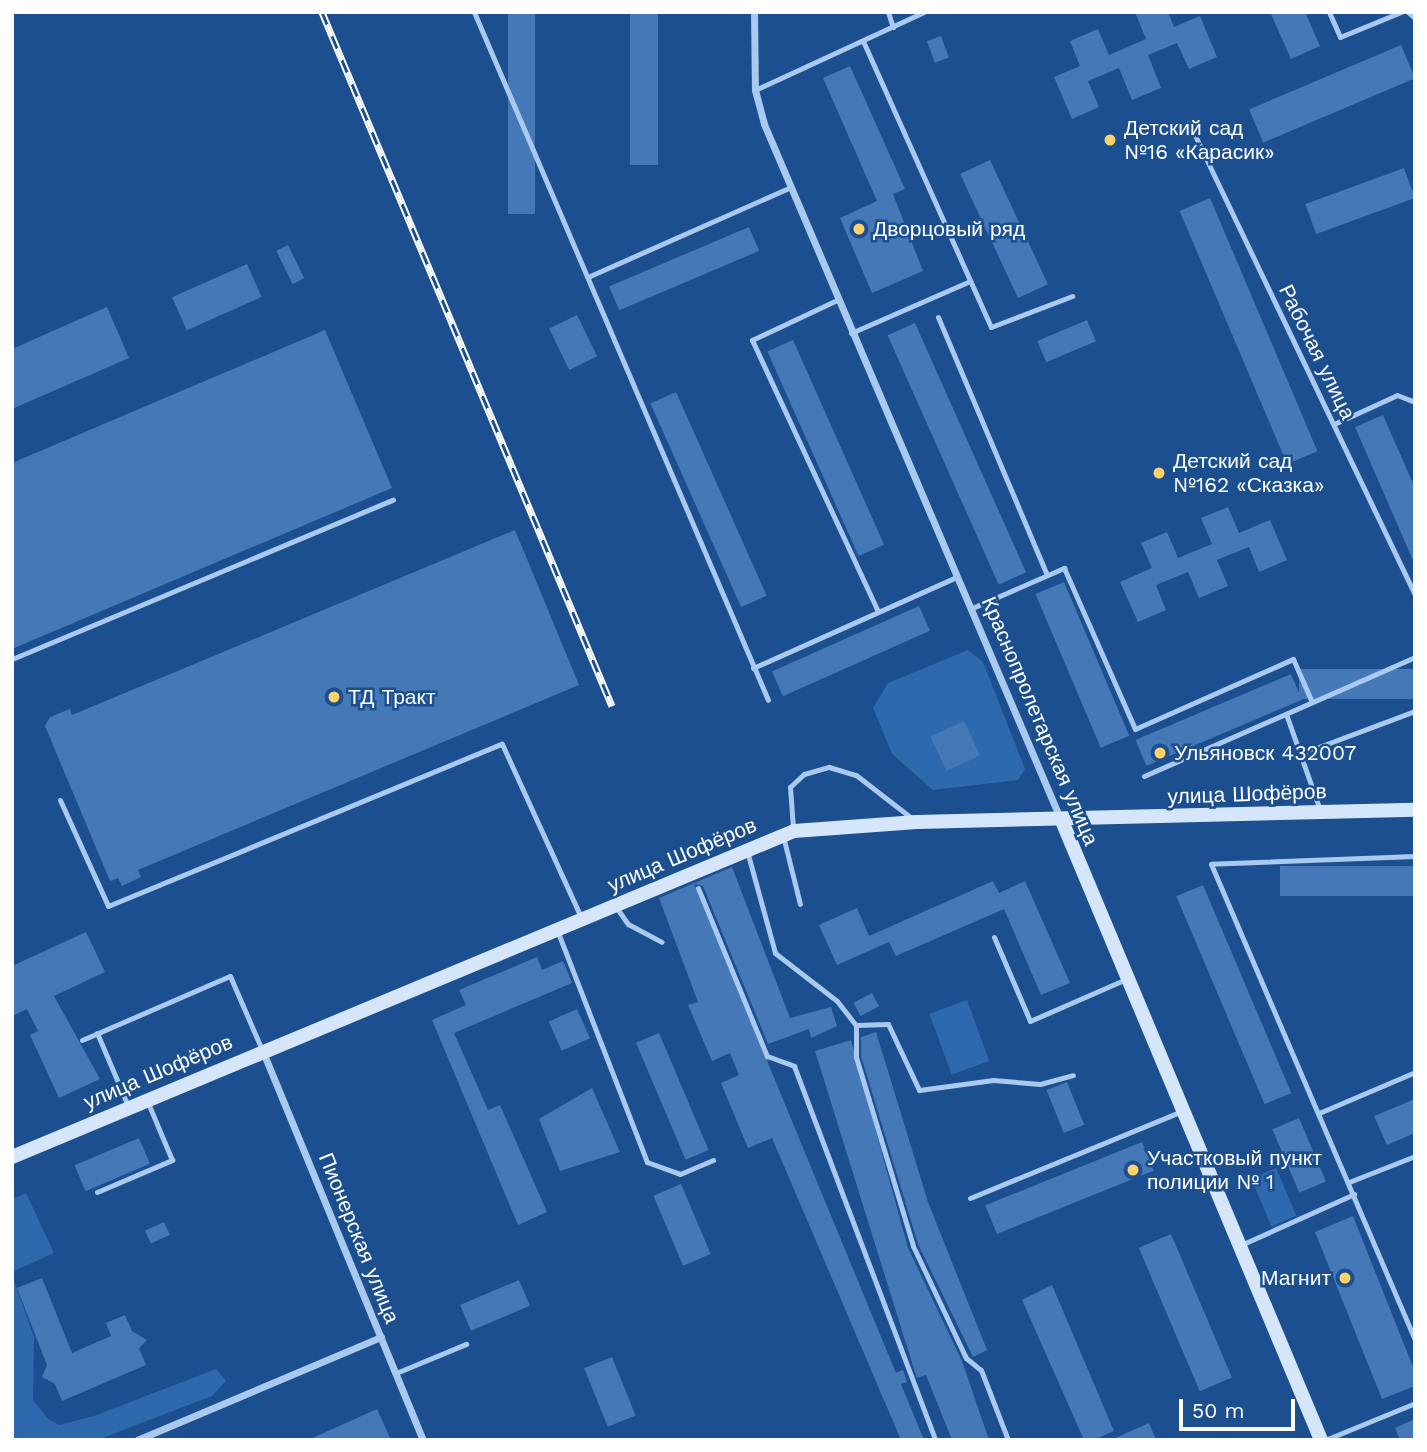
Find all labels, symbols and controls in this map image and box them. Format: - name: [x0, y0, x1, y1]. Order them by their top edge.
- place label: Детский сад №16 «Карасик»: [1124, 115, 1274, 165]
- marker: Детский сад №16 «Карасик»: [1102, 132, 1118, 148]
- place label: Дворцовый ряд: [873, 216, 1025, 242]
- marker: Дворцовый ряд: [851, 221, 867, 237]
- street label: Рабочая улица: [1273, 280, 1361, 424]
- place label: Детский сад №162 «Сказка»: [1173, 448, 1324, 498]
- marker: Детский сад №162 «Сказка»: [1151, 465, 1167, 481]
- street label: Краснопролетарская улица: [976, 593, 1104, 849]
- place label: ТД Тракт: [348, 684, 436, 710]
- marker: ТД Тракт: [326, 689, 342, 705]
- place label: Ульяновск 432007: [1174, 740, 1356, 766]
- marker: Ульяновск 432007: [1152, 745, 1168, 761]
- street label: улица Шофёров: [1167, 779, 1327, 809]
- street label: улица Шофёров: [604, 812, 760, 898]
- street label: улица Шофёров: [80, 1029, 236, 1115]
- place label: Участковый пункт полиции № 1: [1147, 1145, 1322, 1195]
- street label: Пионерская улица: [313, 1149, 405, 1327]
- marker: Участковый пункт полиции № 1: [1125, 1162, 1141, 1178]
- place label: Магнит: [1261, 1265, 1331, 1291]
- marker: Магнит: [1337, 1270, 1353, 1286]
- scale bar: [1182, 1386, 1298, 1430]
- text: 50 m: [1192, 1398, 1244, 1423]

